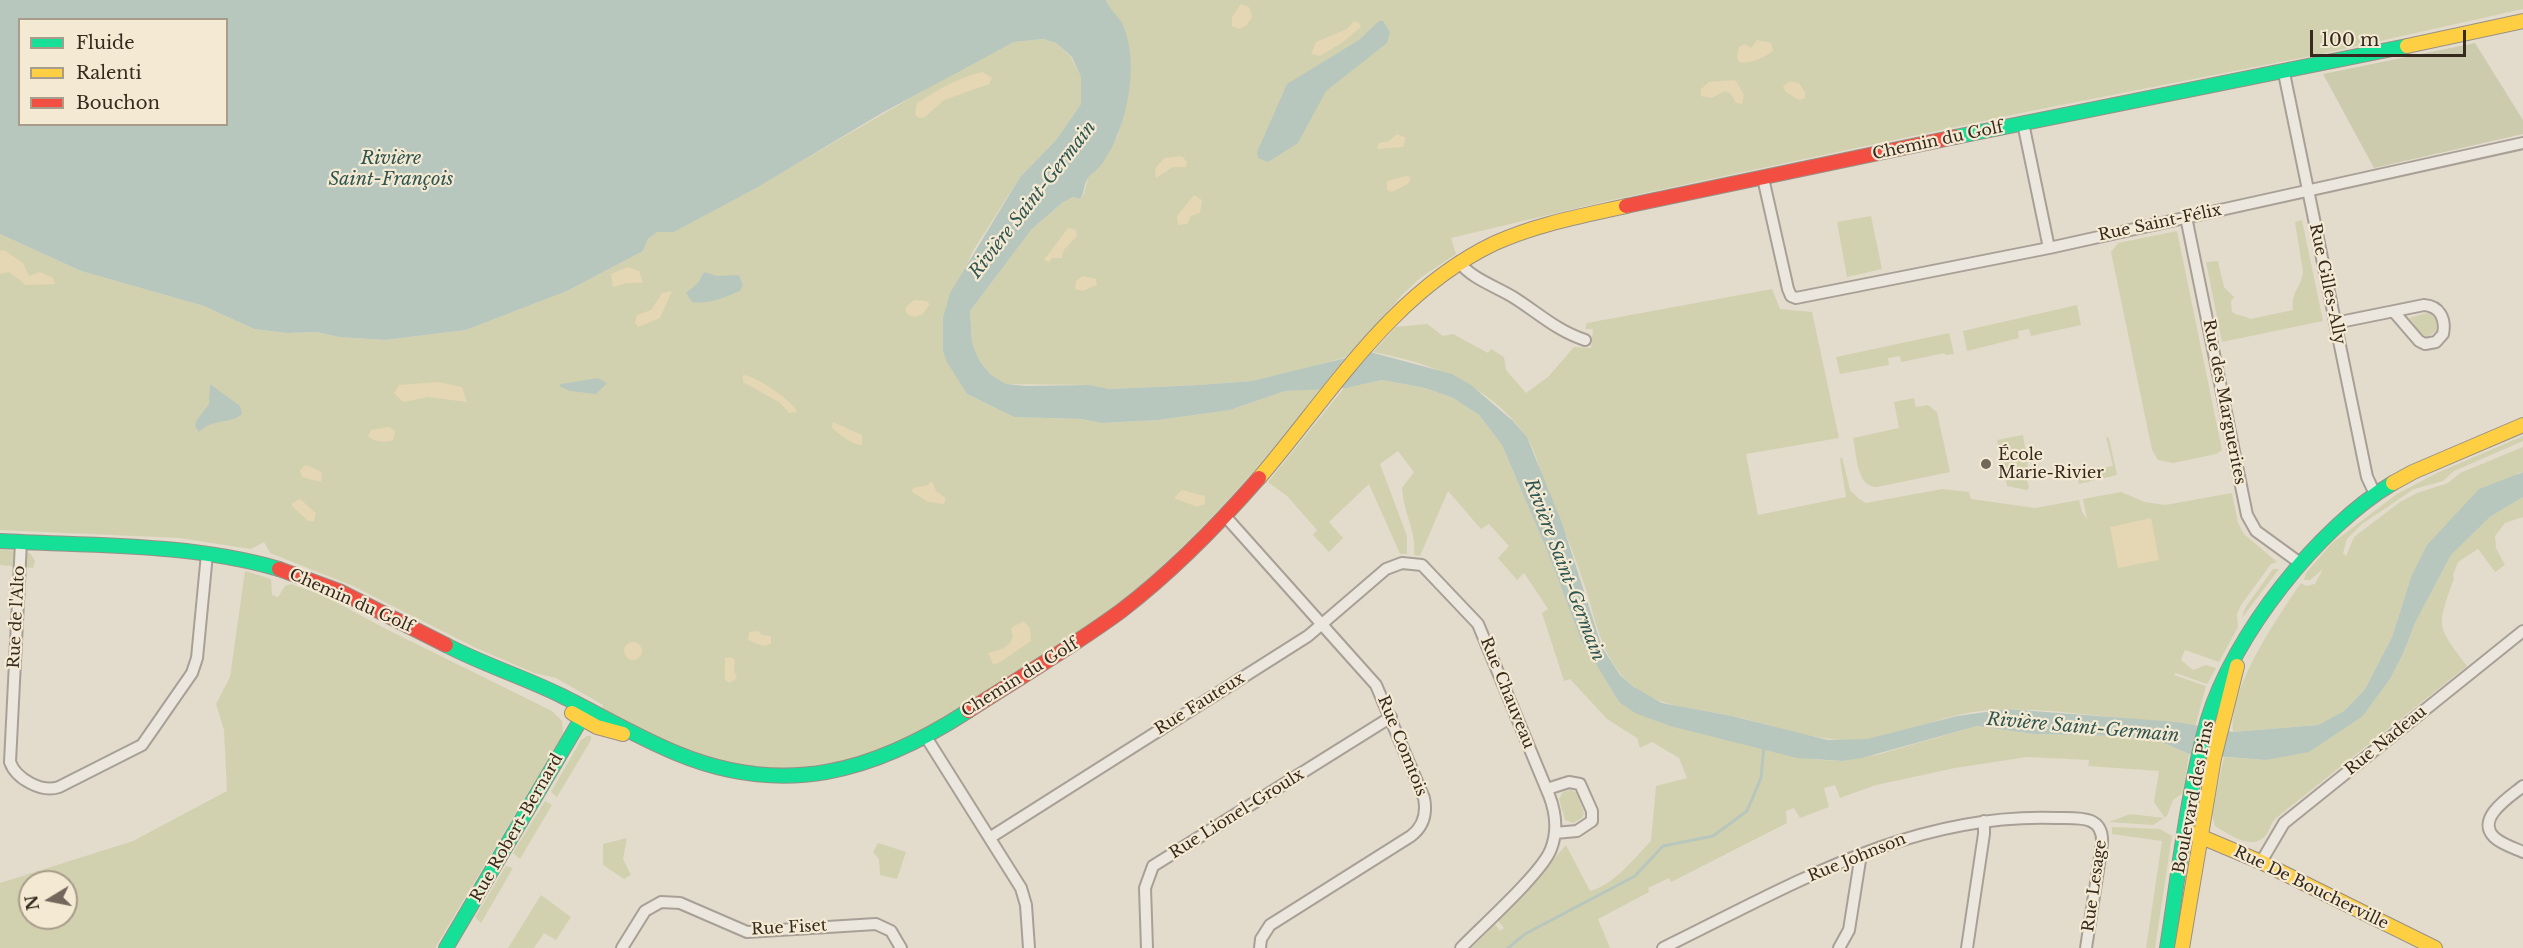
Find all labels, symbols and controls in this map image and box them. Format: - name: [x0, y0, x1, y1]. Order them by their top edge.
- legend: [18, 18, 228, 126]
- scale bar: [2313, 18, 2469, 56]
- text: 100 m: [2321, 29, 2379, 51]
- text: Fluide: [76, 32, 135, 54]
- text: Ralenti: [76, 62, 142, 84]
- text: Bouchon: [76, 92, 160, 114]
- water label: Rivière Saint-Germain: [965, 117, 1101, 283]
- street label: Chemin du Golf: [1871, 118, 2005, 164]
- water label: Rivière Saint-François: [329, 148, 453, 190]
- street label: Rue Saint-Félix: [2097, 201, 2223, 245]
- street label: Rue Gilles-Ally: [2305, 222, 2349, 346]
- street label: Rue des Marguerites: [2199, 318, 2249, 486]
- place label: École Marie-Rivier: [1998, 445, 2104, 483]
- marker: École Marie-Rivier: [1979, 457, 1993, 471]
- water label: Rivière Saint-Germain: [1519, 476, 1609, 664]
- street label: Rue de l'Alto: [5, 565, 29, 669]
- street label: Chemin du Golf: [286, 565, 416, 637]
- street label: Chemin du Golf: [958, 634, 1082, 722]
- street label: Rue Chauveau: [1476, 634, 1538, 752]
- street label: Rue Fauteux: [1151, 669, 1249, 739]
- street label: Rue Comtois: [1373, 693, 1431, 799]
- street label: Rue Nadeau: [2341, 702, 2431, 780]
- water label: Rivière Saint-Germain: [1986, 709, 2180, 747]
- street label: Boulevard des Pins: [2170, 719, 2218, 875]
- street label: Rue Robert-Bernard: [467, 751, 567, 905]
- street label: Rue Lionel-Groulx: [1166, 765, 1308, 863]
- street label: Rue Johnson: [1805, 830, 1909, 886]
- street label: Rue Lesage: [2079, 839, 2111, 933]
- street label: Rue De Boucherville: [2231, 842, 2391, 934]
- north arrow: [18, 870, 78, 930]
- text: N: [21, 894, 43, 912]
- street label: Rue Fiset: [751, 916, 827, 940]

